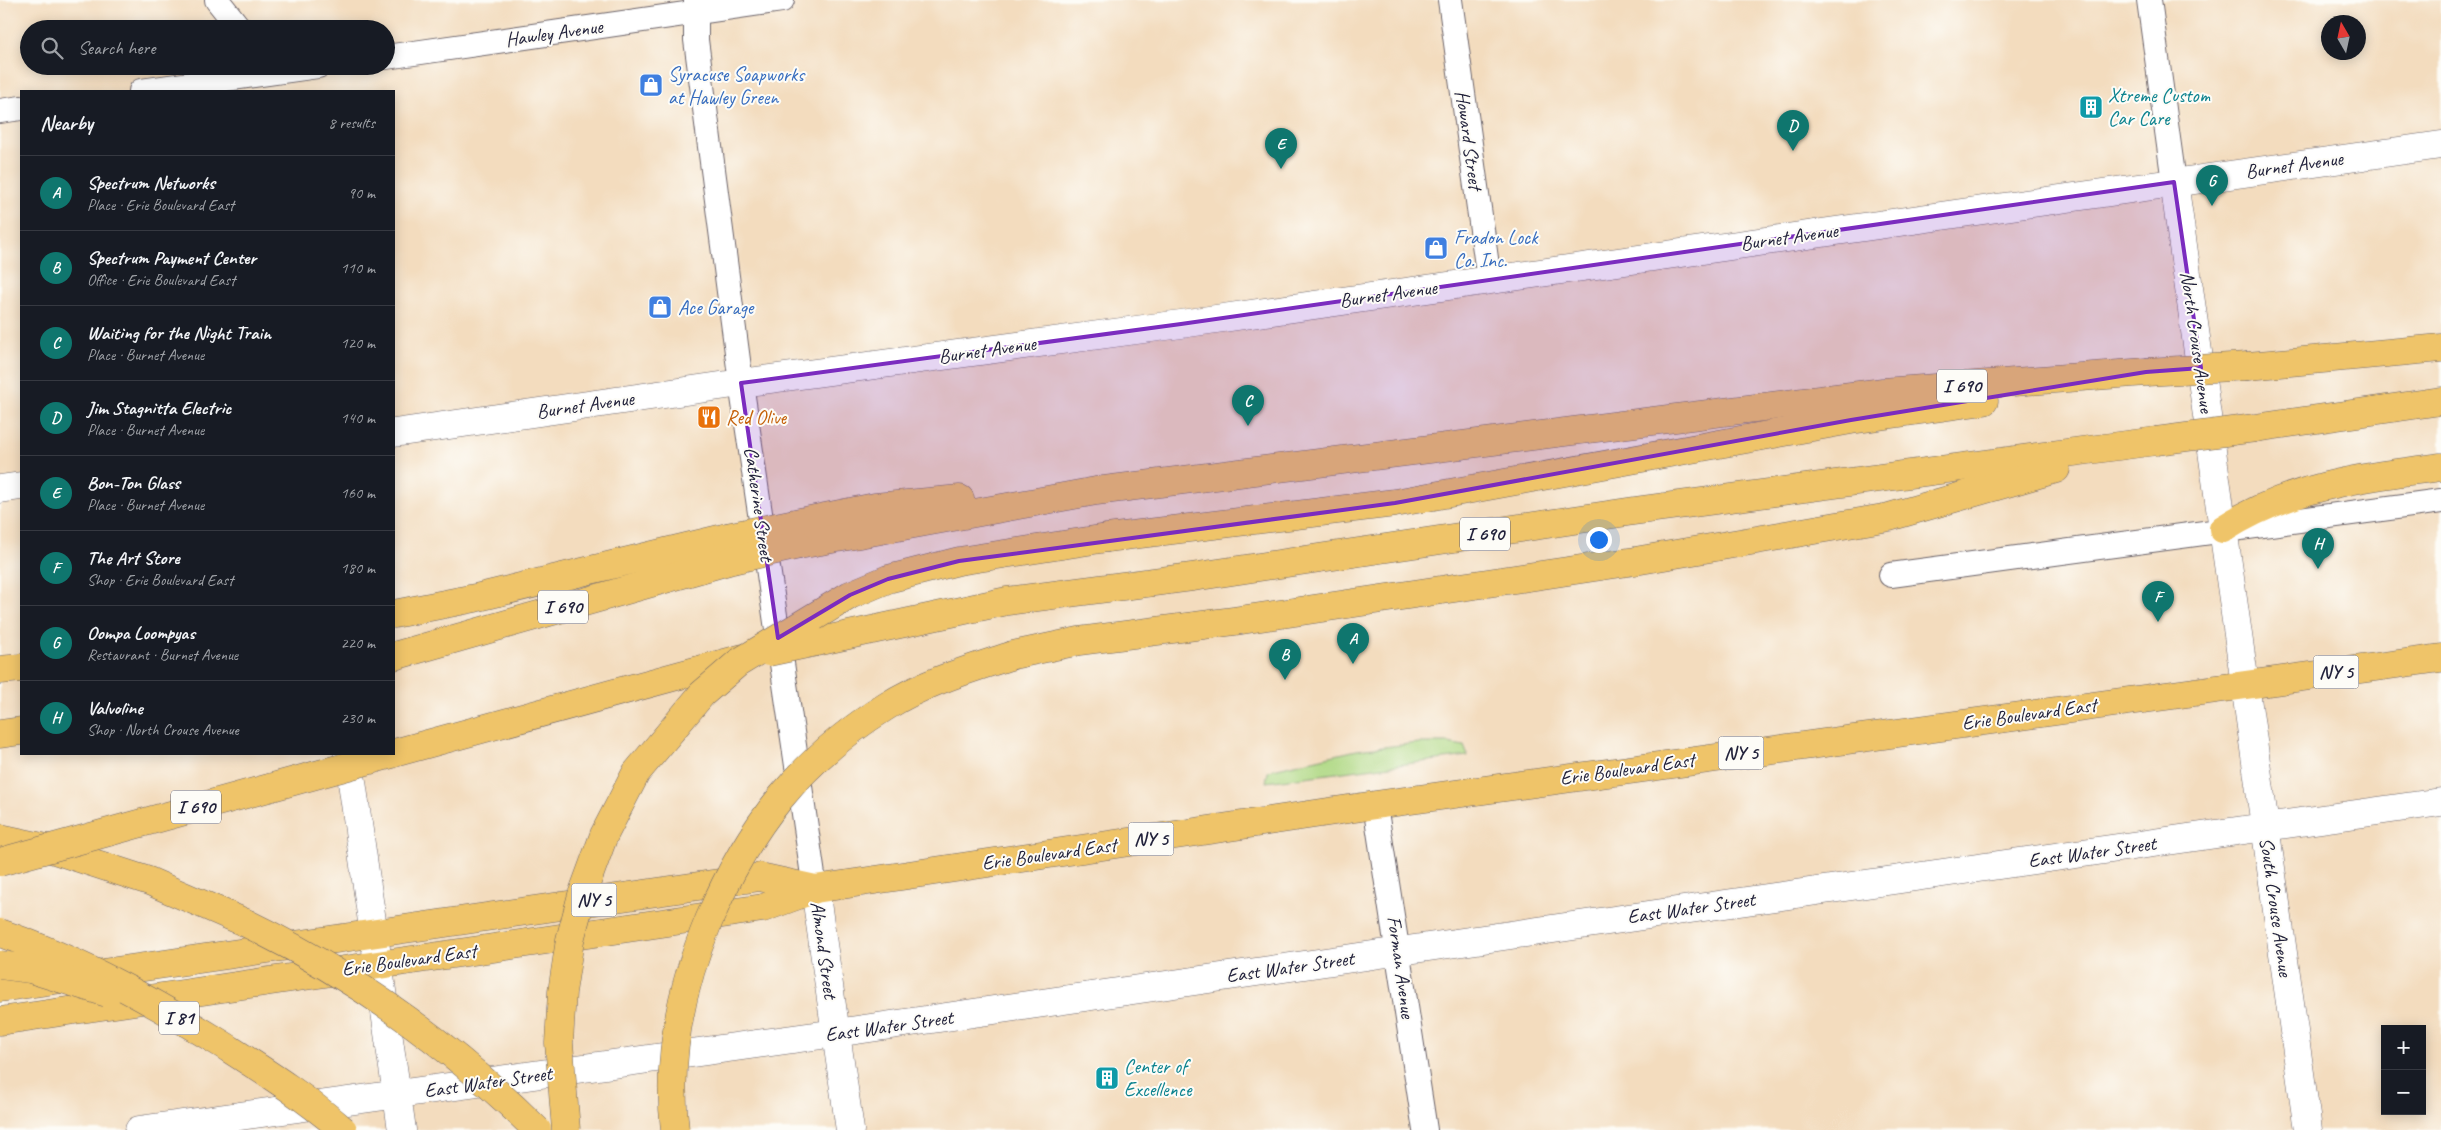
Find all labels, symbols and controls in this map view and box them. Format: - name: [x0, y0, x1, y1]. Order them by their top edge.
- street label: Hawley Avenue: [504, 14, 606, 52]
- north arrow: [2321, 15, 2366, 60]
- search box: [20, 20, 395, 75]
- icon: search: [38, 34, 66, 62]
- text: Search here: [78, 36, 155, 60]
- place label: Syracuse Soapworks at Hawley Green: [668, 62, 806, 110]
- shop icon: Syracuse Soapworks at Hawley Green: [638, 72, 664, 98]
- place label: Xtreme Custom Car Care: [2108, 83, 2211, 131]
- street label: Howard Street: [1450, 89, 1489, 195]
- building icon: Xtreme Custom Car Care: [2078, 94, 2104, 120]
- text: Nearby: [40, 110, 93, 136]
- pin: D: [1777, 110, 1809, 151]
- text: 8 results: [328, 113, 375, 133]
- pin: E: [1265, 128, 1297, 169]
- street label: Burnet Avenue: [2244, 146, 2346, 184]
- pin: G: [2196, 165, 2228, 206]
- text: Spectrum Networks: [87, 171, 215, 195]
- text: A: [52, 183, 60, 203]
- text: 90 m: [348, 183, 375, 203]
- text: Place · Erie Boulevard East: [87, 195, 234, 215]
- street label: Burnet Avenue: [1739, 218, 1841, 256]
- place label: Fradon Lock Co. Inc.: [1454, 225, 1539, 273]
- shop icon: Fradon Lock Co. Inc.: [1423, 235, 1449, 261]
- text: Spectrum Payment Center: [87, 246, 256, 270]
- text: B: [52, 258, 60, 278]
- text: 110 m: [341, 258, 375, 278]
- text: Office · Erie Boulevard East: [87, 270, 235, 290]
- street label: North Crouse Avenue: [2175, 270, 2219, 416]
- street label: Burnet Avenue: [1338, 275, 1440, 313]
- shop icon: Ace Garage: [647, 294, 673, 320]
- place label: Ace Garage: [678, 295, 755, 320]
- text: Waiting for the Night Train: [87, 321, 271, 345]
- street label: Burnet Avenue: [937, 331, 1039, 369]
- text: C: [52, 333, 60, 353]
- text: 120 m: [341, 333, 375, 353]
- text: Place · Burnet Avenue: [87, 345, 204, 365]
- road number: I 690: [1937, 370, 1987, 402]
- pin: C: [1232, 385, 1264, 426]
- street label: Burnet Avenue: [535, 386, 637, 424]
- text: Jim Stagnitta Electric: [87, 396, 231, 420]
- restaurant icon: Red Olive: [696, 404, 722, 430]
- place label: Red Olive: [726, 405, 787, 430]
- text: D: [51, 408, 61, 428]
- text: 140 m: [341, 408, 375, 428]
- text: Place · Burnet Avenue: [87, 420, 204, 440]
- street label: Catherine Street: [739, 445, 780, 565]
- text: Bon-Ton Glass: [87, 471, 180, 495]
- text: E: [52, 483, 60, 503]
- text: 160 m: [341, 483, 375, 503]
- text: Place · Burnet Avenue: [87, 495, 204, 515]
- road number: I 690: [1460, 518, 1510, 550]
- your location: [1586, 527, 1612, 553]
- pin: H: [2302, 528, 2334, 569]
- text: The Art Store: [87, 546, 180, 570]
- text: F: [52, 558, 60, 578]
- text: 180 m: [341, 558, 375, 578]
- text: Shop · Erie Boulevard East: [87, 570, 233, 590]
- pin: F: [2142, 581, 2174, 622]
- road number: I 690: [538, 590, 588, 624]
- text: Oompa Loompyas: [87, 621, 195, 645]
- pin: A: [1337, 623, 1369, 664]
- text: G: [52, 633, 60, 653]
- text: 220 m: [341, 633, 375, 653]
- pin: B: [1269, 639, 1301, 680]
- text: Restaurant · Burnet Avenue: [87, 645, 238, 665]
- road number: NY 5: [2314, 656, 2358, 689]
- street label: Erie Boulevard East: [1960, 692, 2101, 736]
- text: Valvoline: [87, 696, 143, 720]
- text: H: [51, 708, 61, 728]
- text: 230 m: [341, 708, 375, 728]
- text: Shop · North Crouse Avenue: [87, 720, 239, 740]
- road number: NY 5: [1718, 736, 1764, 770]
- street label: Erie Boulevard East: [1558, 747, 1699, 791]
- road number: I 690: [171, 790, 221, 824]
- road number: NY 5: [1128, 822, 1174, 856]
- street label: East Water Street: [2027, 830, 2160, 873]
- street label: Erie Boulevard East: [980, 832, 1121, 876]
- street label: South Crouse Avenue: [2254, 836, 2298, 980]
- road number: NY 5: [572, 884, 616, 916]
- street label: East Water Street: [1626, 886, 1759, 929]
- street label: Almond Street: [805, 900, 843, 1002]
- street label: Forman Avenue: [1381, 914, 1421, 1021]
- street label: Erie Boulevard East: [340, 938, 481, 982]
- street label: East Water Street: [1225, 945, 1358, 988]
- road number: I 81: [159, 1001, 199, 1034]
- street label: East Water Street: [824, 1004, 957, 1047]
- map controls: [2381, 1025, 2426, 1115]
- button: +: [2381, 1025, 2426, 1070]
- place label: Center of Excellence: [1124, 1054, 1193, 1102]
- street label: East Water Street: [423, 1060, 556, 1103]
- building icon: Center of Excellence: [1094, 1065, 1120, 1091]
- button: −: [2381, 1070, 2426, 1115]

